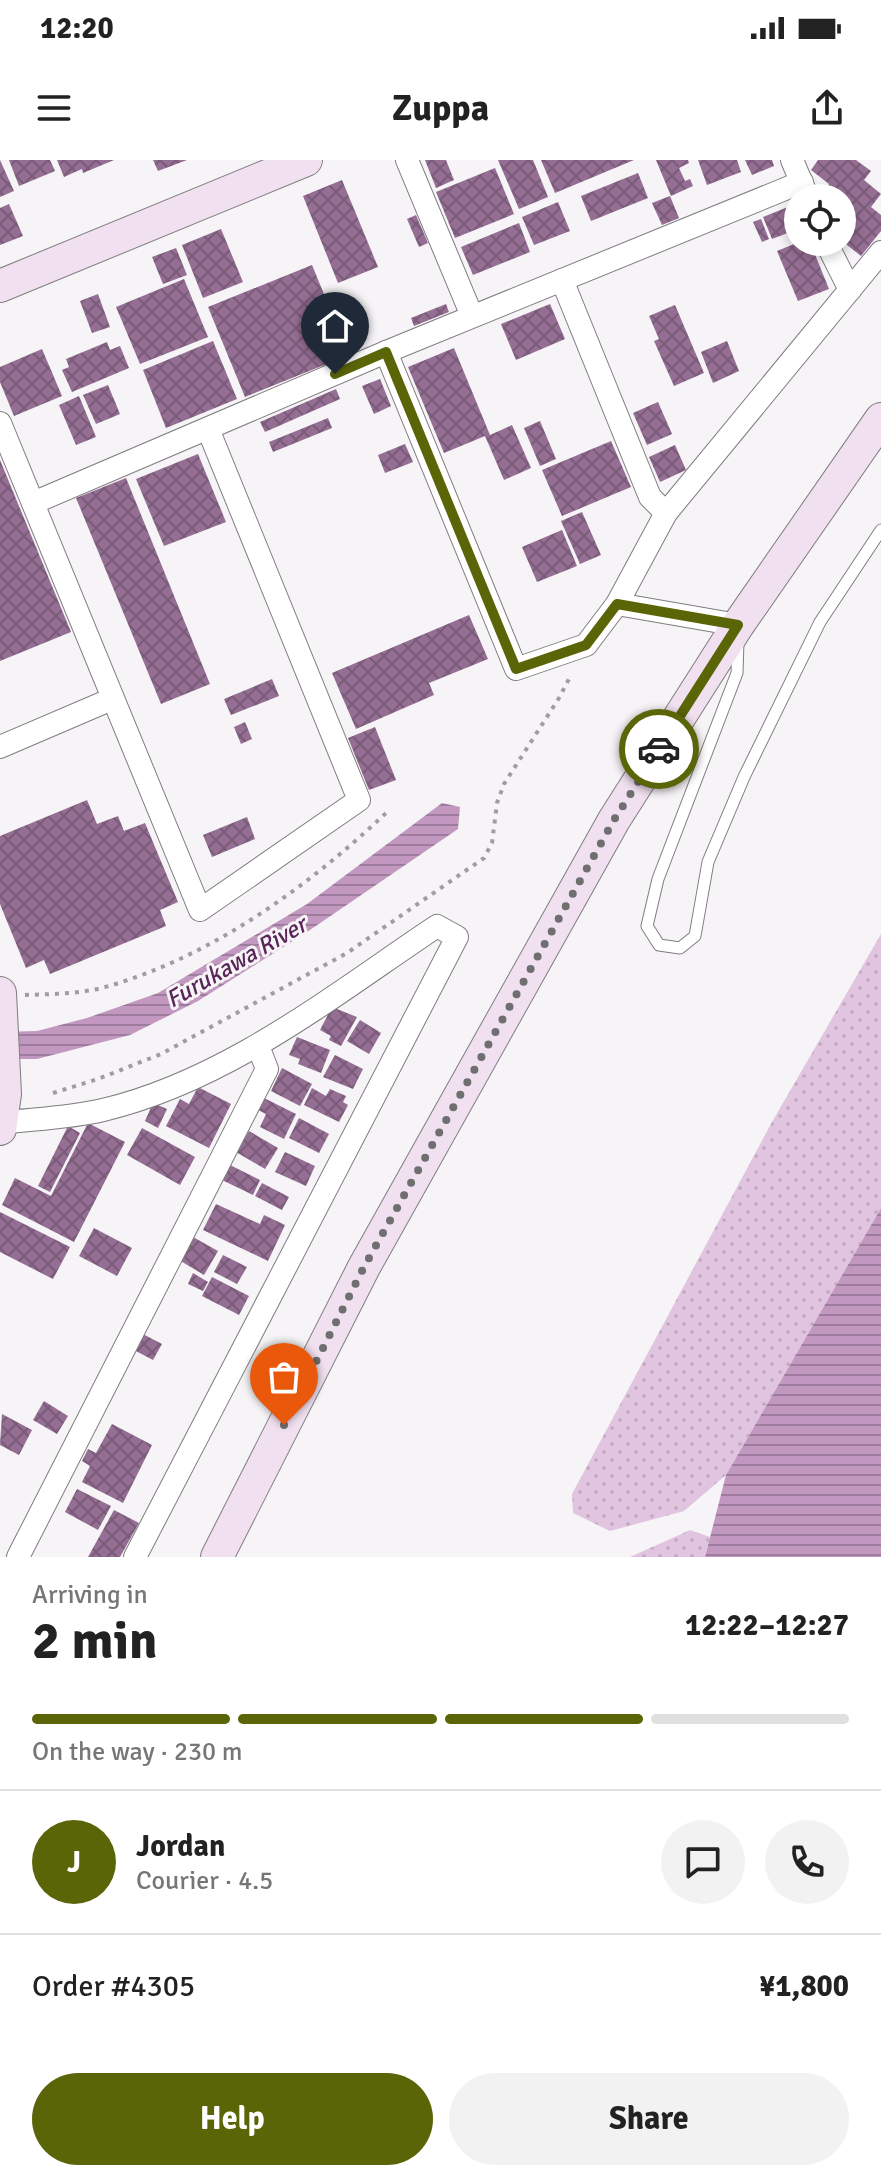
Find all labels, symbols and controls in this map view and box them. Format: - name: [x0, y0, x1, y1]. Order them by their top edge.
- text: 12:20: [40, 10, 114, 47]
- icon: menu: [32, 86, 76, 130]
- text: Zuppa: [392, 86, 489, 131]
- icon: share: [805, 86, 849, 130]
- map controls: [784, 184, 856, 256]
- button: locate: [784, 184, 856, 256]
- pin: [301, 292, 369, 374]
- icon: home: [313, 304, 357, 348]
- courier: [619, 709, 699, 789]
- icon: car: [637, 727, 681, 771]
- water label: Furukawa River: [160, 908, 314, 1014]
- pin: [250, 1343, 318, 1425]
- icon: bag: [262, 1355, 306, 1399]
- text: Arriving in: [32, 1579, 148, 1611]
- text: 12:22–12:27: [685, 1607, 849, 1644]
- text: 2 min: [32, 1609, 158, 1673]
- text: On the way · 230 m: [32, 1736, 242, 1768]
- button: chat: [661, 1820, 745, 1904]
- button: phone: [765, 1820, 849, 1904]
- text: Jordan: [136, 1828, 225, 1865]
- text: J: [67, 1844, 81, 1881]
- text: Courier · 4.5: [136, 1865, 273, 1897]
- text: Order #4305: [32, 1968, 195, 2005]
- text: ¥1,800: [759, 1968, 849, 2005]
- button: Help: [32, 2073, 433, 2165]
- button: Share: [449, 2073, 849, 2165]

